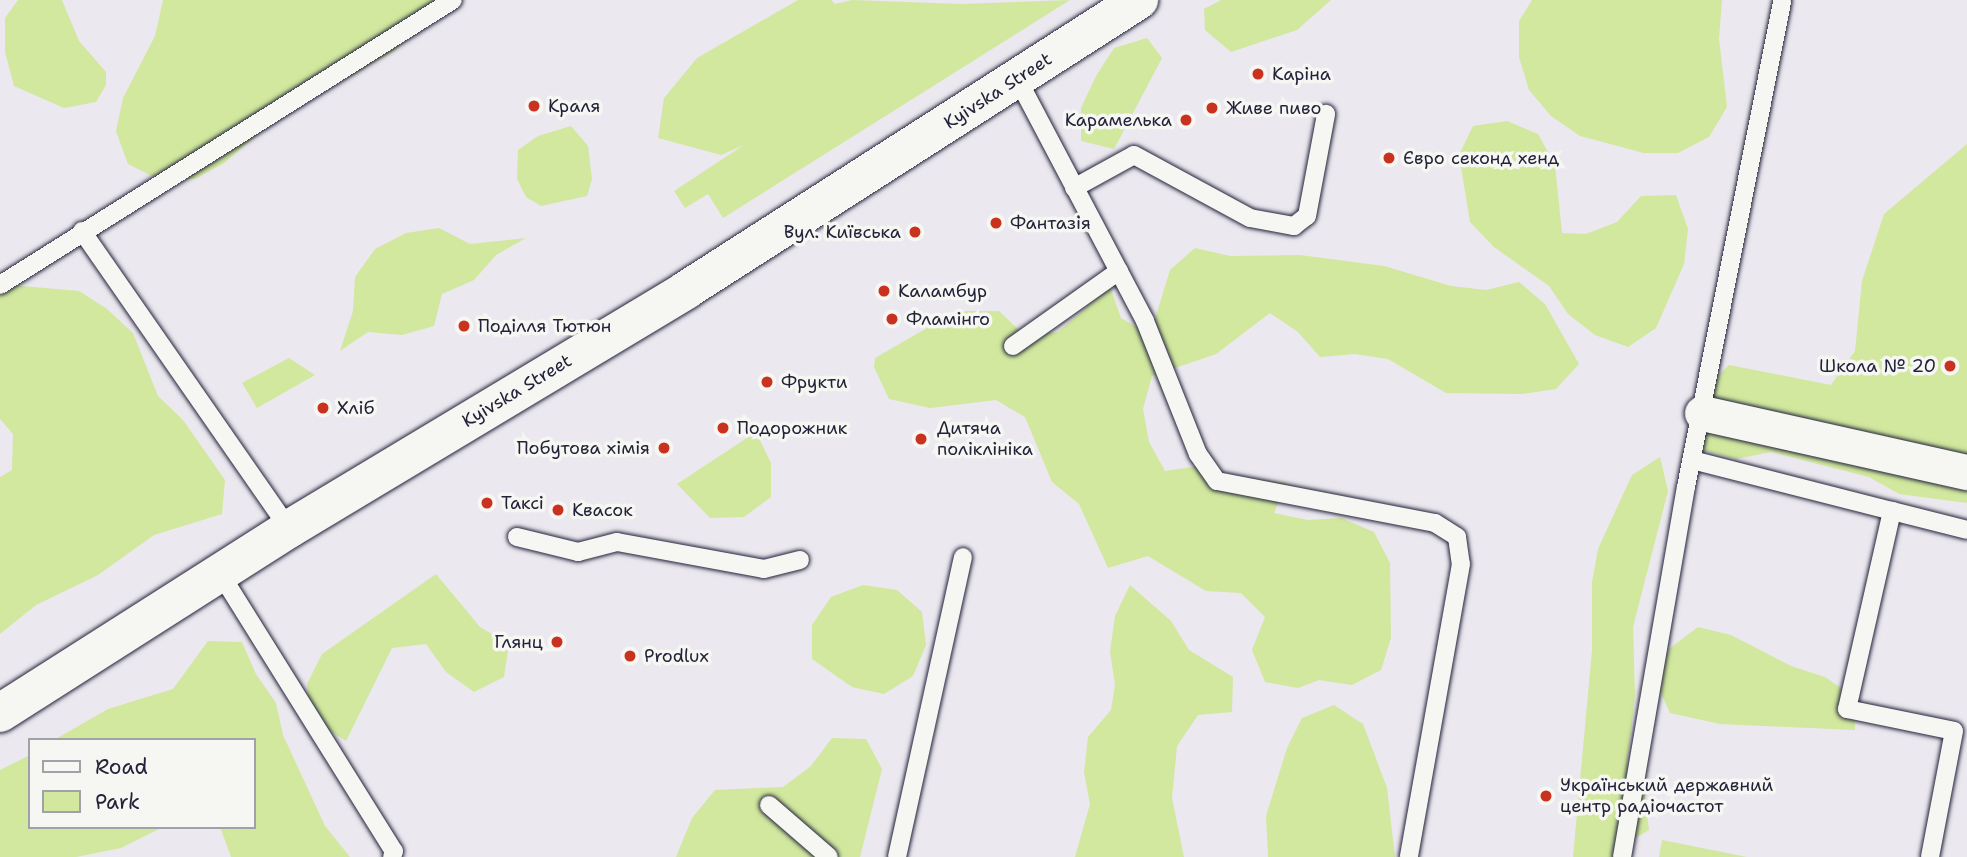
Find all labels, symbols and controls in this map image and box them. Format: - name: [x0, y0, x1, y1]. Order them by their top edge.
- street label: Kyivska Street: [940, 48, 1056, 134]
- place label: Каріна: [1272, 63, 1331, 85]
- marker: Каріна: [1250, 66, 1266, 82]
- place label: Краля: [548, 95, 600, 117]
- place label: Живе пиво: [1226, 97, 1321, 119]
- marker: Краля: [526, 98, 542, 114]
- marker: Живе пиво: [1204, 100, 1220, 116]
- place label: Карамелька: [1065, 109, 1172, 131]
- marker: Карамелька: [1178, 112, 1194, 128]
- place label: Євро секонд хенд: [1403, 147, 1559, 169]
- marker: Євро секонд хенд: [1381, 150, 1397, 166]
- place label: Фантазія: [1010, 212, 1091, 234]
- marker: Фантазія: [988, 215, 1004, 231]
- place label: Вул. Київська: [784, 221, 901, 243]
- marker: Вул. Київська: [907, 224, 923, 240]
- place label: Каламбур: [898, 280, 987, 302]
- marker: Каламбур: [876, 283, 892, 299]
- place label: Фламінго: [906, 308, 990, 330]
- marker: Фламінго: [884, 311, 900, 327]
- place label: Поділля Тютюн: [478, 315, 611, 337]
- marker: Поділля Тютюн: [456, 318, 472, 334]
- street label: Kyivska Street: [458, 350, 576, 432]
- place label: Школа № 20: [1819, 355, 1936, 377]
- marker: Школа № 20: [1942, 358, 1958, 374]
- place label: Фрукти: [781, 371, 847, 393]
- marker: Фрукти: [759, 374, 775, 390]
- place label: Хліб: [337, 397, 374, 419]
- marker: Хліб: [315, 400, 331, 416]
- place label: Подорожник: [737, 417, 847, 439]
- place label: Дитяча поліклініка: [937, 418, 1033, 460]
- marker: Подорожник: [715, 420, 731, 436]
- marker: Дитяча поліклініка: [911, 429, 931, 449]
- place label: Побутова хімія: [517, 437, 650, 459]
- marker: Побутова хімія: [656, 440, 672, 456]
- place label: Таксі: [501, 492, 544, 514]
- marker: Таксі: [479, 495, 495, 511]
- place label: Квасок: [572, 499, 633, 521]
- marker: Квасок: [550, 502, 566, 518]
- place label: Глянц: [494, 631, 543, 653]
- marker: Глянц: [549, 634, 565, 650]
- place label: Prodlux: [644, 645, 709, 667]
- marker: Prodlux: [622, 648, 638, 664]
- legend: [28, 738, 256, 829]
- text: Road: [95, 753, 148, 781]
- place label: Український державний центр радіочастот: [1560, 775, 1773, 818]
- text: Park: [95, 788, 140, 816]
- marker: Український державний центр радіочастот: [1538, 788, 1554, 804]

